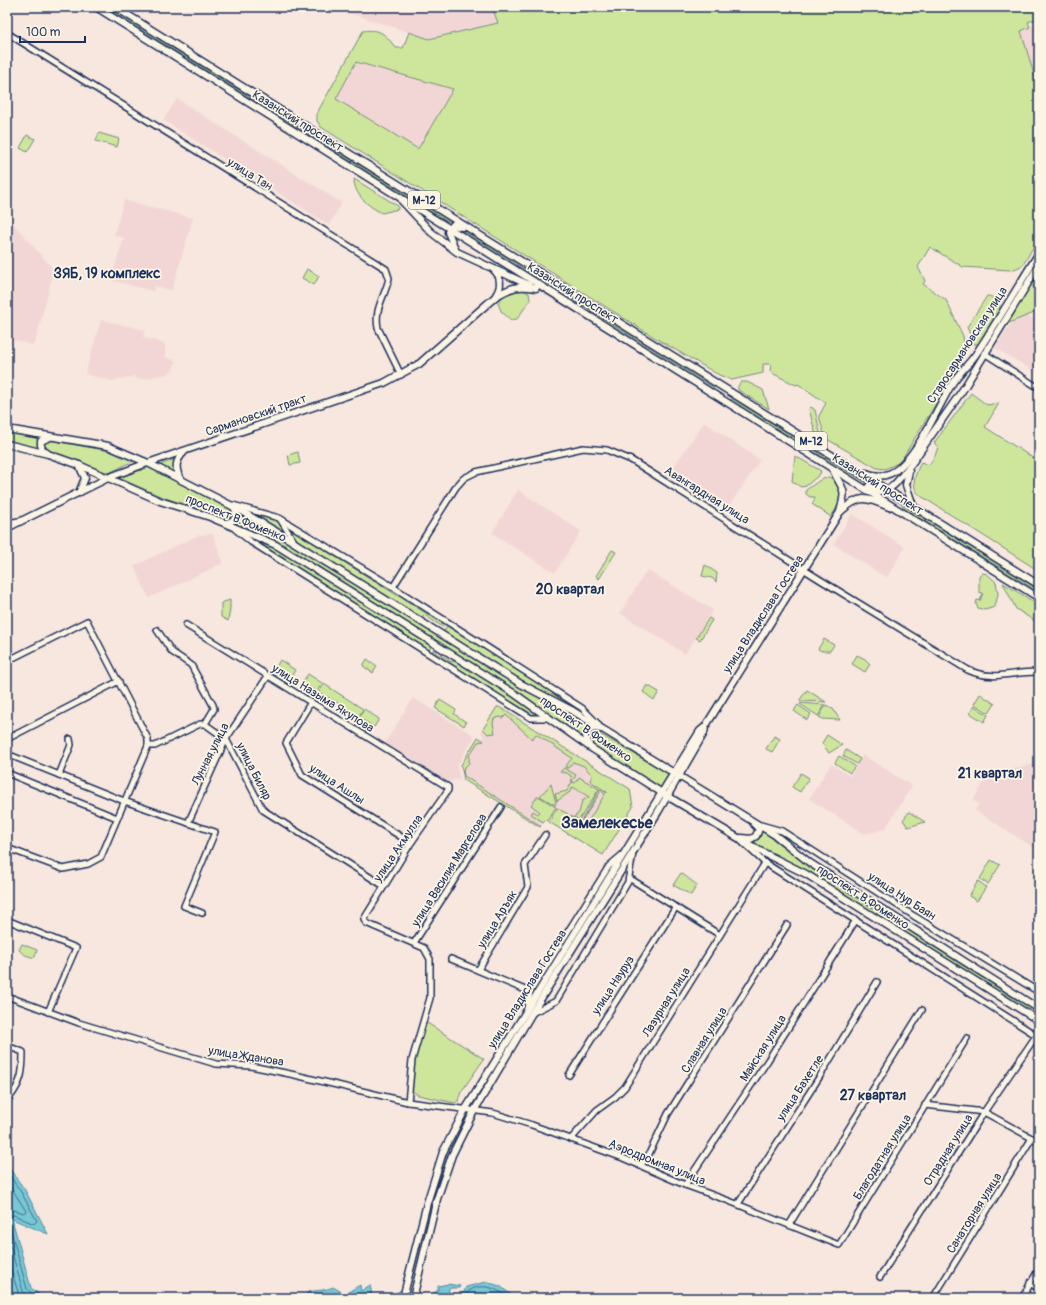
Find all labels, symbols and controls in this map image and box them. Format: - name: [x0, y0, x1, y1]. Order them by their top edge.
- scale bar: [20, 18, 85, 44]
- text: 100 m: [26, 25, 61, 40]
- street label: Казанский проспект: [250, 87, 346, 155]
- street label: улица Тан: [223, 154, 275, 194]
- road number: М-12: [408, 191, 440, 209]
- street label: Казанский проспект: [525, 259, 621, 327]
- district label: ЗЯБ, 19 комплекс: [54, 265, 160, 282]
- street label: Старосармановская улица: [924, 284, 1011, 406]
- street label: Сармановский тракт: [204, 391, 309, 440]
- road number: М-12: [795, 432, 827, 450]
- street label: Казанский проспект: [830, 450, 926, 518]
- street label: Авангардная улица: [661, 463, 752, 528]
- street label: проспект В.Фоменко: [183, 491, 289, 546]
- street label: улица Владислава Гостева: [719, 552, 807, 677]
- district label: 20 квартал: [536, 581, 604, 598]
- street label: улица Назыма Якупова: [268, 660, 377, 736]
- street label: проспект В.Фоменко: [537, 693, 635, 766]
- street label: Лунная улица: [188, 720, 233, 789]
- street label: улица Биляр: [232, 739, 275, 803]
- street label: улица Ашлы: [305, 760, 367, 808]
- district label: 21 квартал: [958, 765, 1022, 782]
- street label: улица Василия Маргелова: [408, 811, 491, 930]
- street label: улица Акмулла: [370, 812, 427, 886]
- district label: Замелекесье: [561, 813, 654, 833]
- street label: проспект В.Фоменко: [814, 862, 912, 933]
- street label: улица Нур Баян: [864, 868, 938, 924]
- street label: улица Аръяк: [474, 887, 521, 952]
- street label: улица Владислава Гостева: [484, 927, 570, 1052]
- street label: улица Науруз: [588, 953, 638, 1018]
- street label: Лазурная улица: [639, 964, 694, 1041]
- street label: Славная улица: [678, 1004, 731, 1076]
- street label: Майская улица: [737, 1012, 790, 1084]
- street label: улица Жданова: [206, 1043, 285, 1070]
- street label: улица Бахетле: [773, 1052, 827, 1125]
- district label: 27 квартал: [840, 1087, 906, 1104]
- street label: Благодатная улица: [850, 1111, 915, 1203]
- street label: Отрадная улица: [920, 1111, 977, 1189]
- street label: Аэродромная улица: [606, 1136, 708, 1189]
- street label: Санаторная улица: [944, 1170, 1005, 1256]

